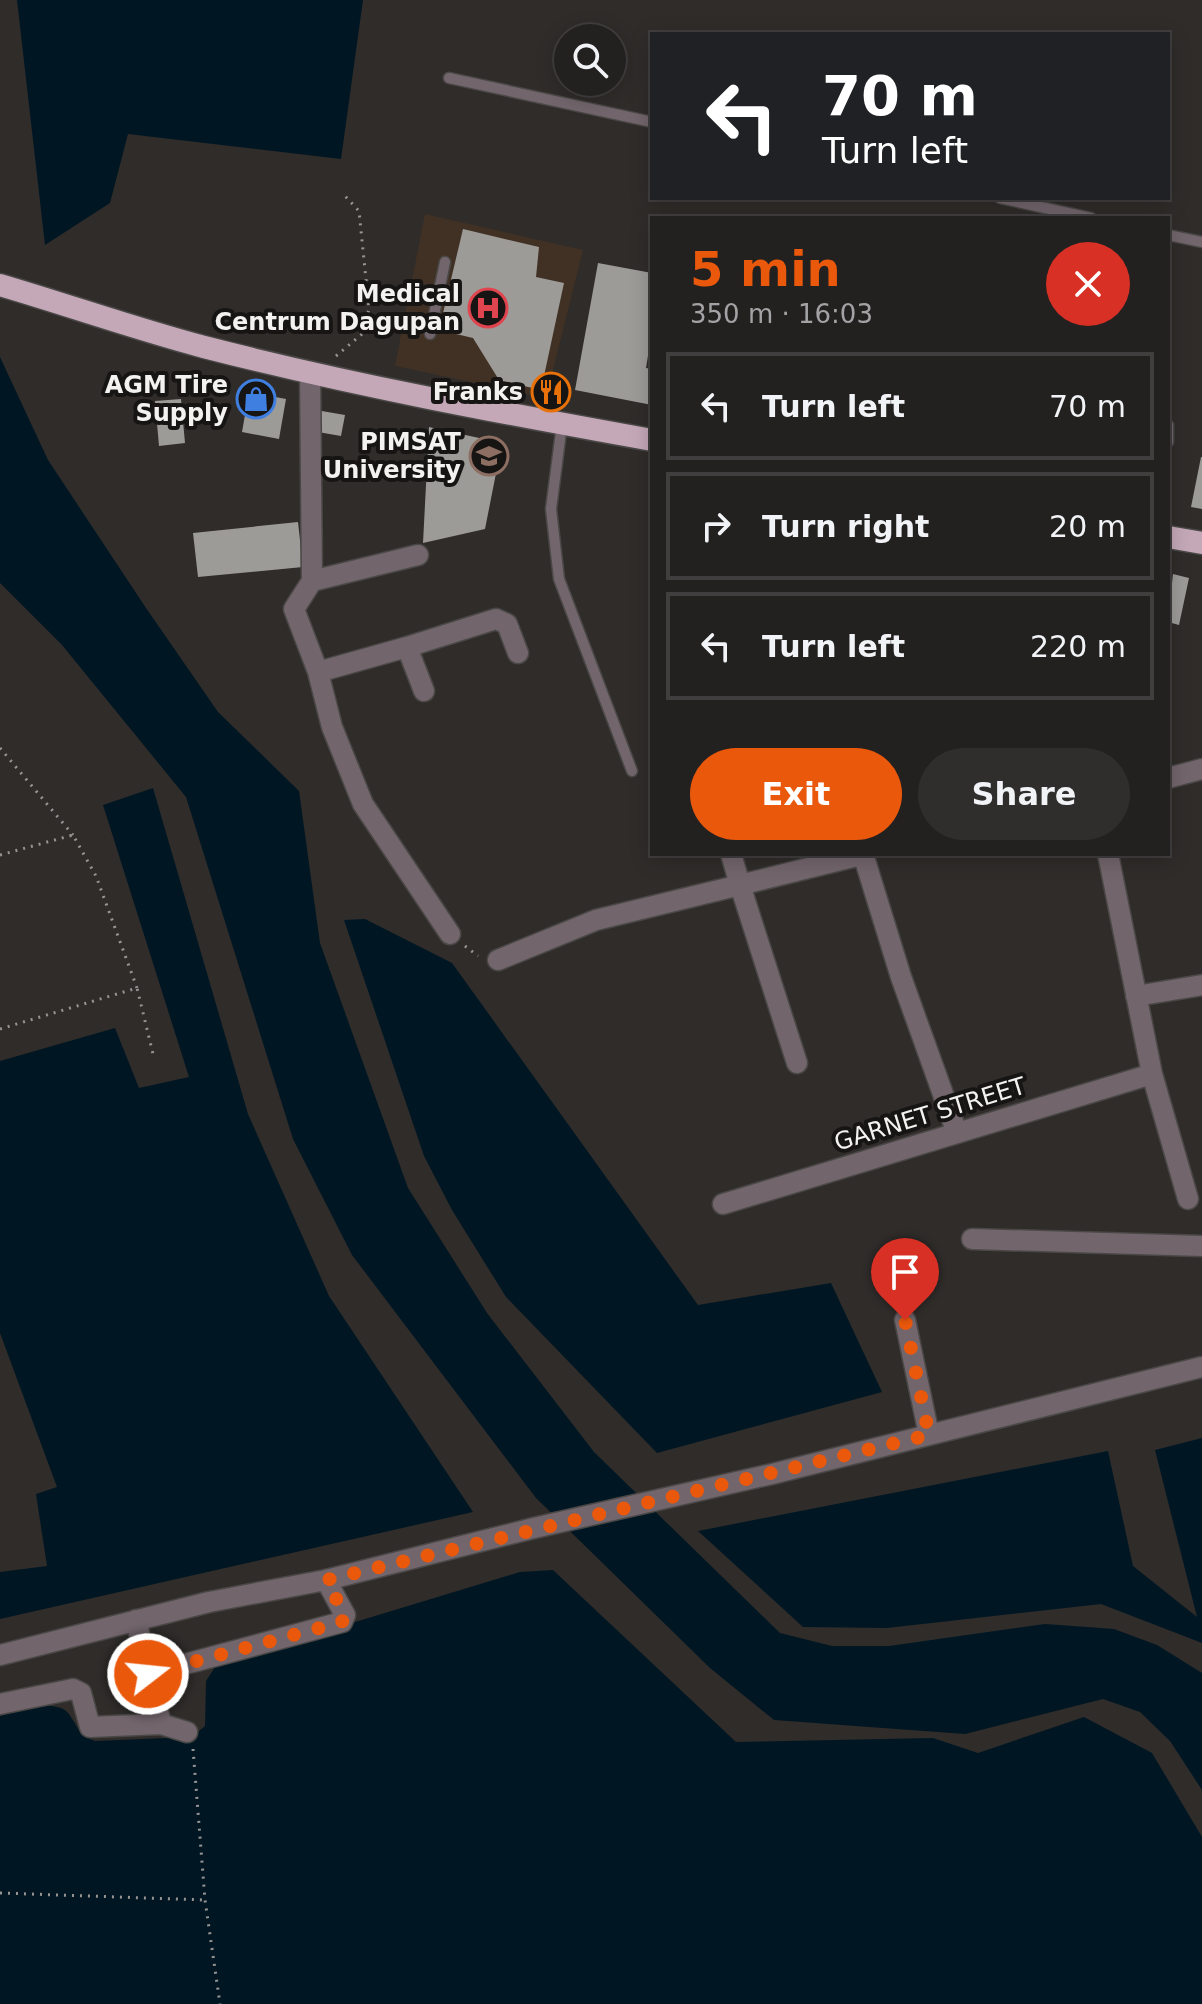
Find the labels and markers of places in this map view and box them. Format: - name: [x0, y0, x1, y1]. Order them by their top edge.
- place label: Medical Centrum Dagupan: [214, 280, 460, 336]
- hospital icon: Medical Centrum Dagupan: [467, 287, 509, 329]
- place label: AGM Tire Supply: [105, 371, 228, 427]
- restaurant icon: Franks: [530, 371, 572, 413]
- shop icon: AGM Tire Supply: [235, 378, 277, 420]
- place label: Franks: [433, 378, 523, 406]
- place label: PIMSAT University: [323, 428, 462, 484]
- school or university icon: PIMSAT University: [468, 435, 510, 477]
- pin: [871, 1238, 939, 1320]

